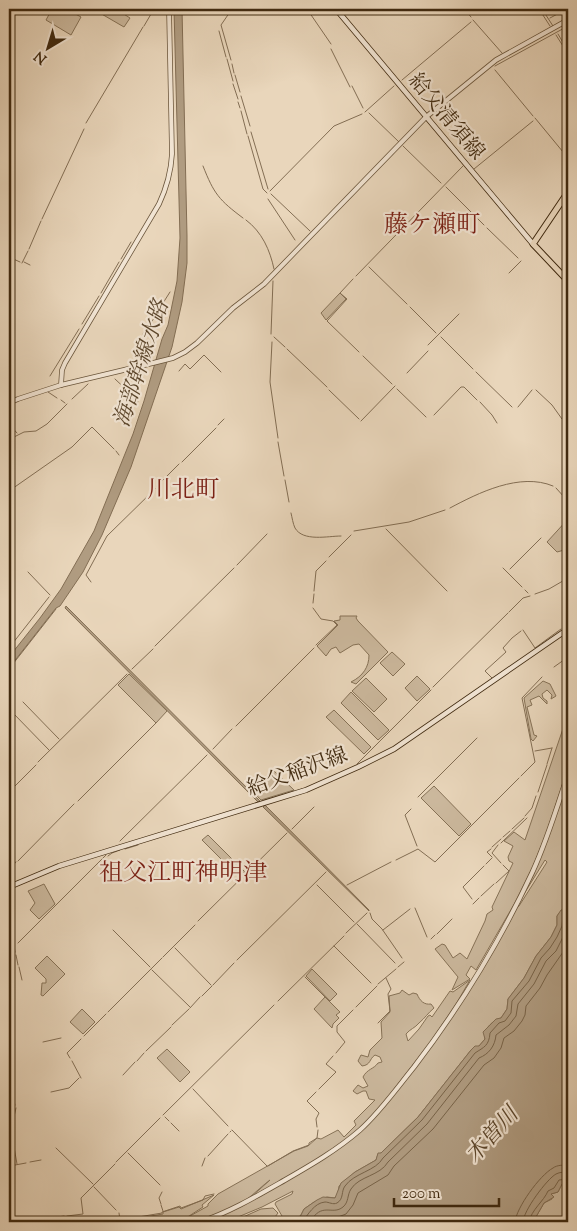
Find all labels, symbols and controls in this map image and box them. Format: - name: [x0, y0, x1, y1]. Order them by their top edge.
- north arrow: [22, 22, 72, 72]
- text: N: [31, 45, 52, 68]
- street label: 給父清須線: [400, 67, 491, 167]
- district label: 藤ケ瀬町: [384, 209, 480, 243]
- water label: 海部幹線水路: [107, 294, 179, 432]
- district label: 川北町: [147, 474, 219, 508]
- street label: 給父稲沢線: [243, 741, 352, 805]
- district label: 祖父江町神明津: [99, 857, 267, 891]
- water label: 木曽川: [459, 1099, 529, 1171]
- scale bar: [394, 1176, 500, 1208]
- text: 200 m: [402, 1184, 441, 1205]

